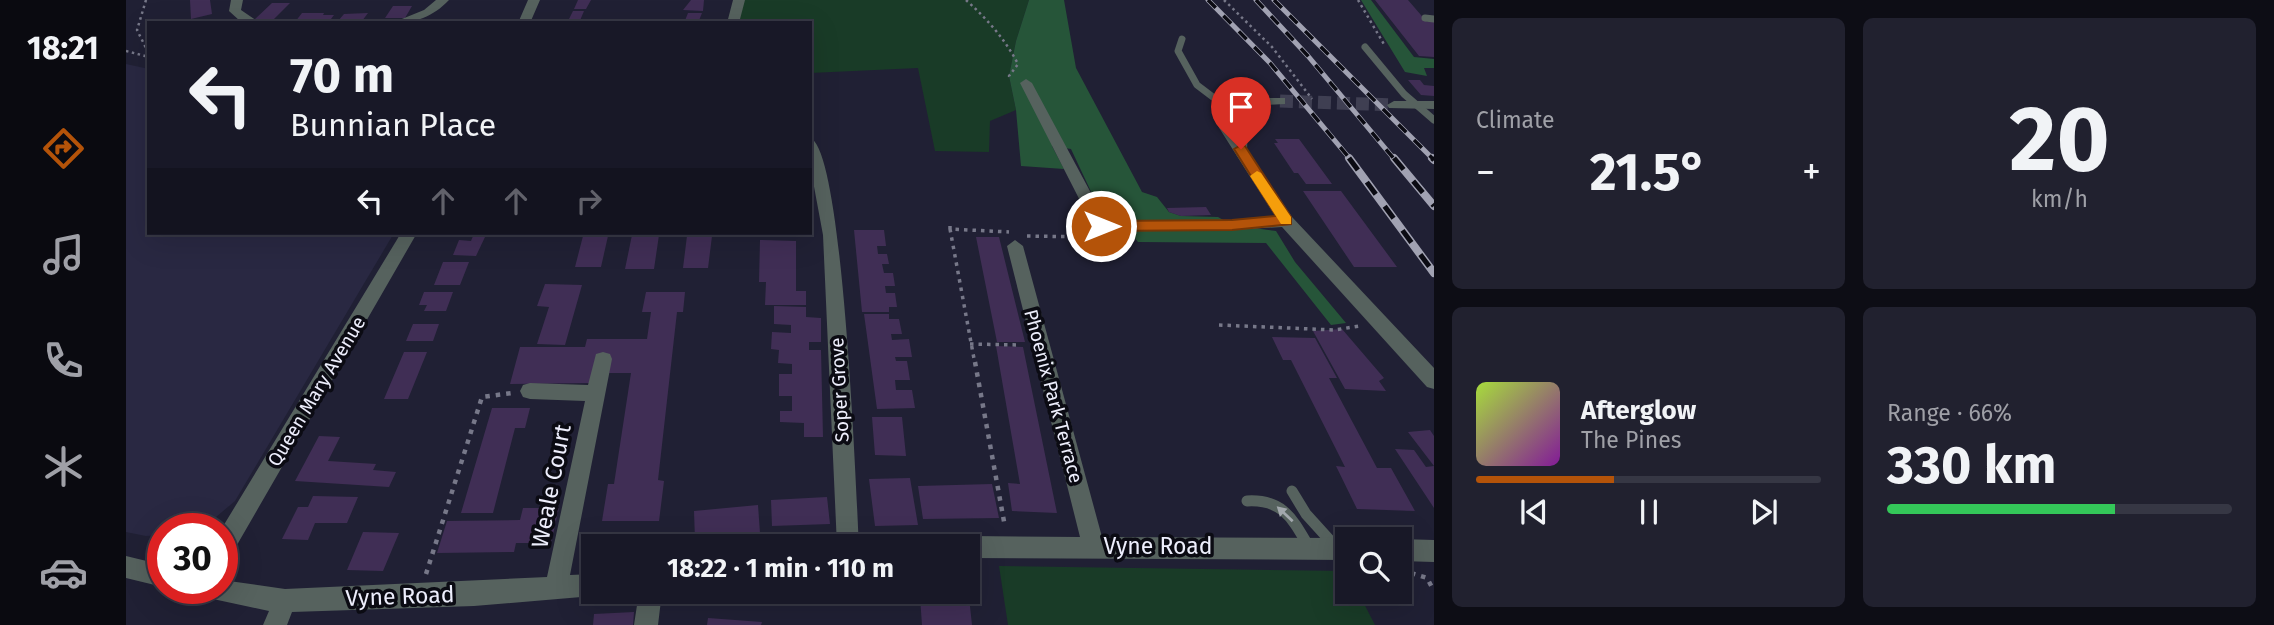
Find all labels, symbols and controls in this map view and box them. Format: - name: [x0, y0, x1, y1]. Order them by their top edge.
- text: 18:21: [27, 29, 99, 67]
- text: 70 m: [290, 46, 394, 105]
- icon: left: [175, 49, 266, 140]
- pin: [1211, 77, 1271, 149]
- text: 20: [2009, 85, 2110, 194]
- icon: arrive: [1222, 88, 1260, 126]
- text: Bunnian Place: [290, 106, 496, 144]
- text: Climate: [1476, 106, 1555, 134]
- icon: directions: [39, 124, 88, 173]
- text: 21.5°: [1590, 141, 1707, 204]
- text: −: [1476, 149, 1495, 195]
- text: +: [1802, 149, 1821, 195]
- icon: left: [351, 182, 389, 220]
- icon: ahead: [424, 182, 462, 220]
- icon: ahead: [497, 182, 535, 220]
- icon: right: [570, 182, 608, 220]
- text: km/h: [2031, 185, 2088, 213]
- position arrow: [1064, 189, 1138, 263]
- icon: music: [39, 230, 88, 279]
- street label: Phoenix Park Terrace: [1019, 307, 1088, 486]
- street label: Queen Mary Avenue: [263, 312, 370, 470]
- icon: phone: [39, 336, 88, 385]
- street label: Soper Grove: [825, 337, 854, 443]
- text: Afterglow: [1581, 395, 1696, 426]
- text: Range · 66%: [1887, 399, 2012, 427]
- street label: Weale Court: [525, 421, 577, 550]
- text: The Pines: [1581, 426, 1682, 454]
- text: 330 km: [1887, 434, 2056, 497]
- icon: climate: [39, 442, 88, 491]
- icon: previous: [1515, 493, 1553, 531]
- icon: pause: [1630, 493, 1668, 531]
- icon: next: [1745, 493, 1783, 531]
- one-way arrow: [1277, 506, 1294, 522]
- speed limit sign: 30: [147, 513, 238, 604]
- map controls: [1335, 527, 1412, 604]
- button: search: [1335, 527, 1412, 604]
- street label: Vyne Road: [1103, 532, 1213, 560]
- icon: car: [39, 548, 88, 597]
- text: 18:22 · 1 min · 110 m: [667, 553, 894, 584]
- street label: Vyne Road: [345, 580, 455, 612]

